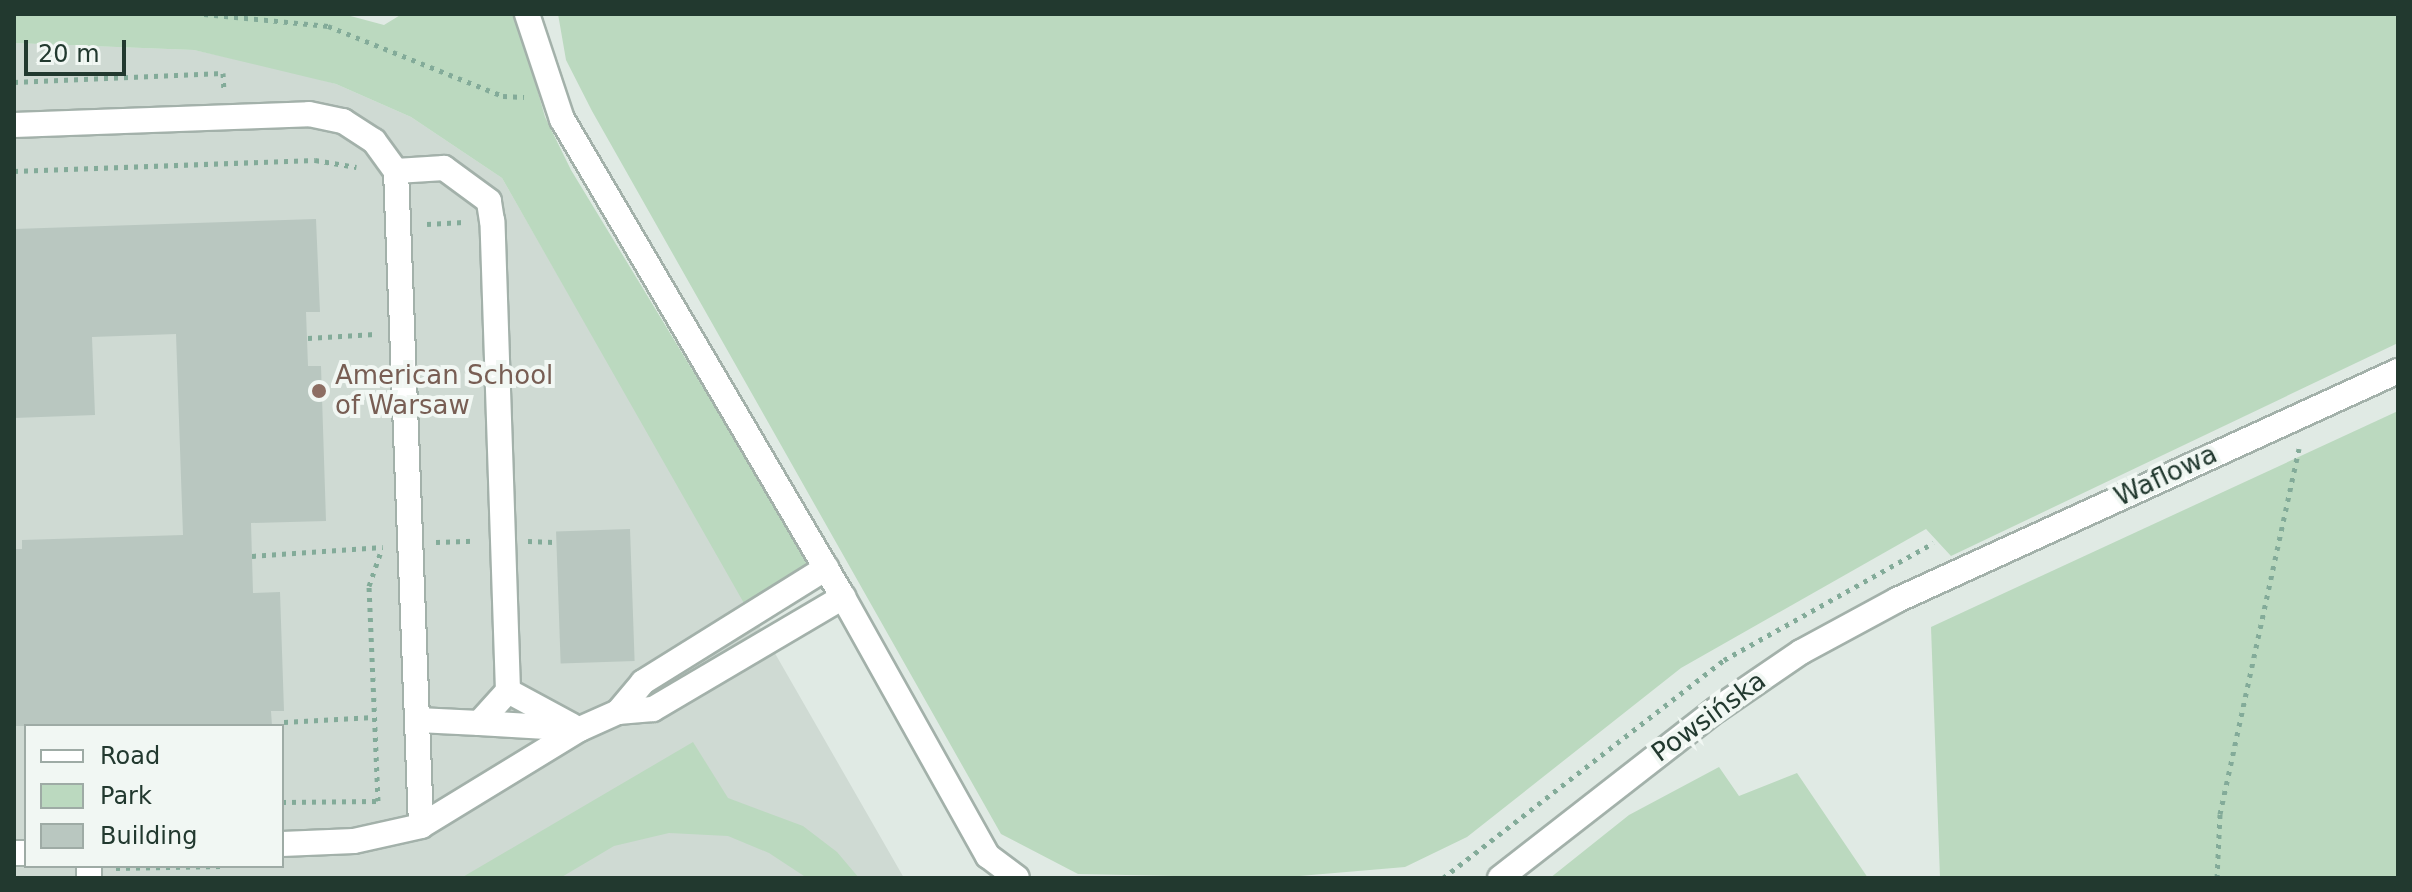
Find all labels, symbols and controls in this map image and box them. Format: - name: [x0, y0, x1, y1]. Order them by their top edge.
- scale bar: [28, 24, 130, 74]
- text: 20 m: [38, 40, 100, 68]
- place label: American School of Warsaw: [335, 360, 553, 422]
- marker: American School of Warsaw: [310, 382, 328, 400]
- street label: Waflowa: [2110, 439, 2222, 513]
- street label: Powsińska: [1646, 665, 1772, 769]
- legend: [24, 724, 284, 868]
- text: Road: [100, 742, 160, 770]
- text: Park: [100, 782, 152, 810]
- text: Building: [100, 822, 197, 850]

